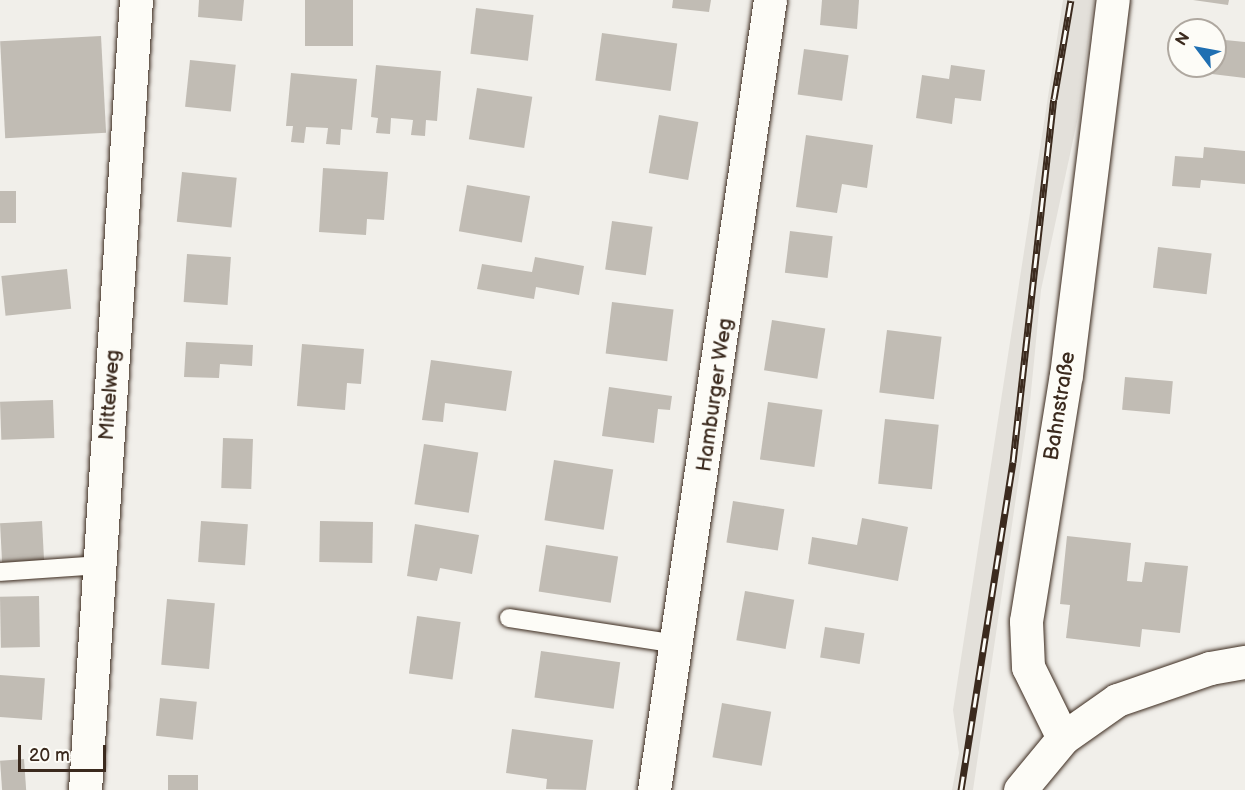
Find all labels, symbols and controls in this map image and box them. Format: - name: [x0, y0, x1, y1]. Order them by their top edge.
- north arrow: [1167, 18, 1227, 78]
- text: N: [1172, 29, 1194, 49]
- street label: Hamburger Weg: [692, 316, 738, 474]
- street label: Mittelweg: [94, 349, 126, 441]
- street label: Bahnstraße: [1039, 350, 1081, 462]
- scale bar: [21, 733, 110, 771]
- text: 20 m: [29, 745, 70, 766]

